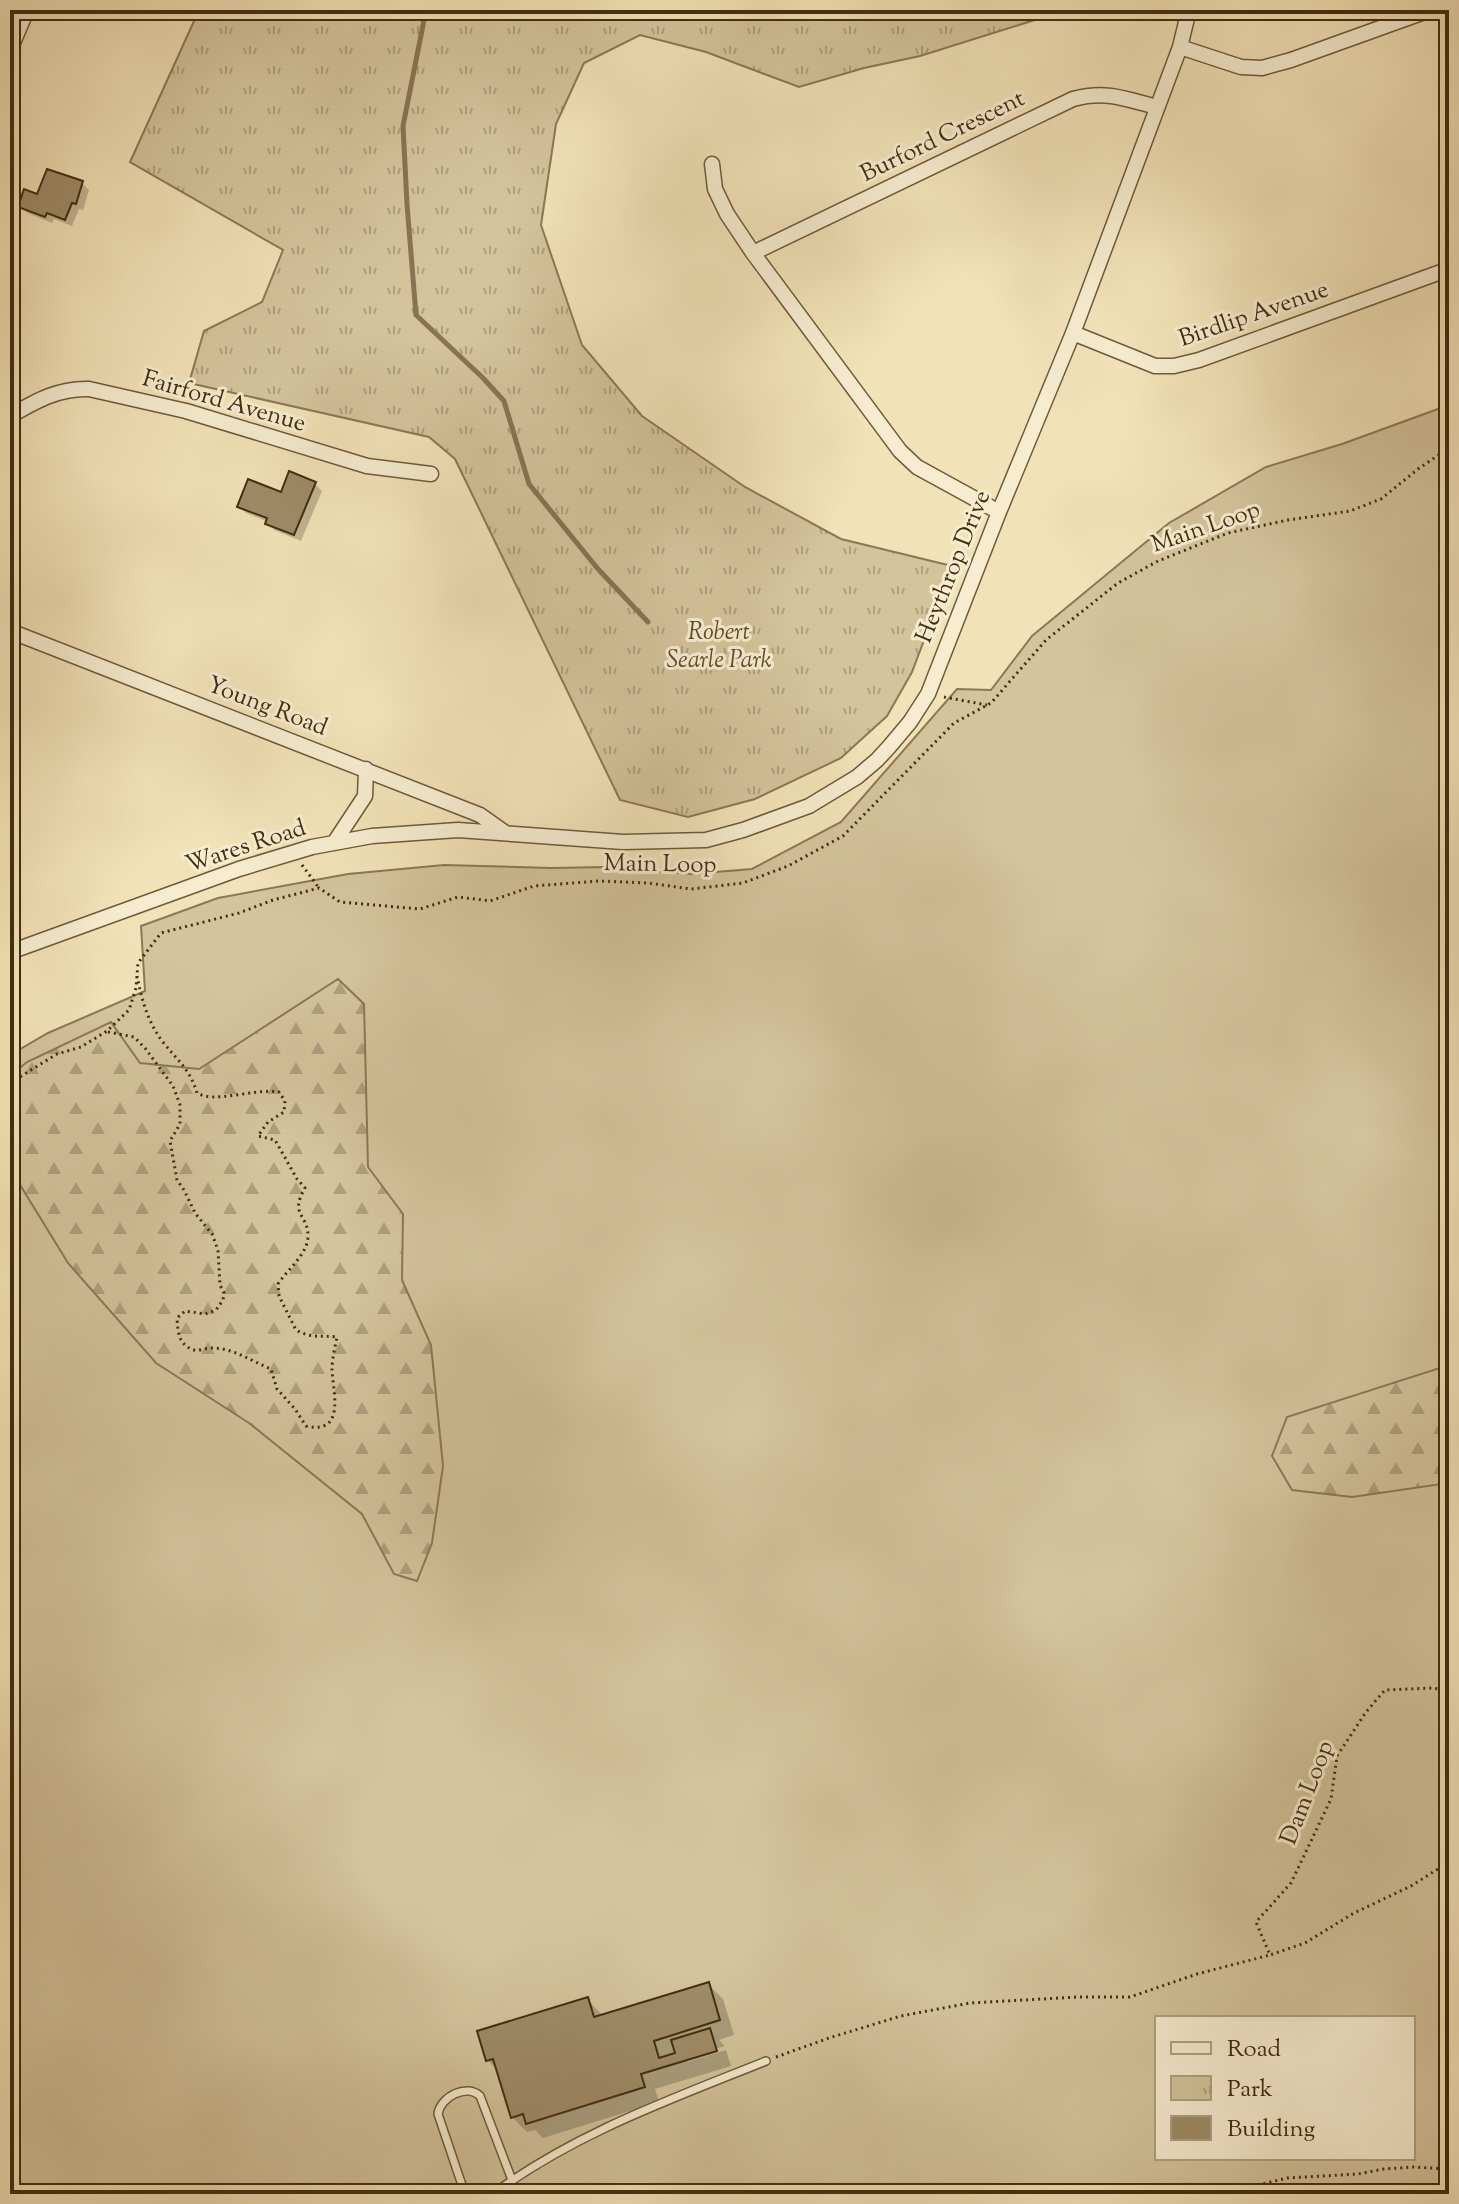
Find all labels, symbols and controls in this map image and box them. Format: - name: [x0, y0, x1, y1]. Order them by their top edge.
- street label: Burford Crescent: [855, 82, 1031, 192]
- street label: Birdlip Avenue: [1175, 273, 1333, 357]
- street label: Fairford Avenue: [138, 362, 310, 442]
- street label: Heythrop Drive: [908, 486, 1000, 648]
- street label: Main Loop: [1147, 494, 1265, 562]
- park label: Robert Searle Park: [666, 616, 772, 678]
- street label: Young Road: [202, 668, 333, 746]
- street label: Wares Road: [181, 811, 311, 882]
- street label: Main Loop: [603, 847, 717, 883]
- street label: Dam Loop: [1273, 1736, 1343, 1850]
- legend: [1155, 2016, 1415, 2160]
- text: Road: [1227, 2033, 1281, 2067]
- text: Park: [1227, 2073, 1273, 2107]
- text: Building: [1227, 2113, 1316, 2147]

